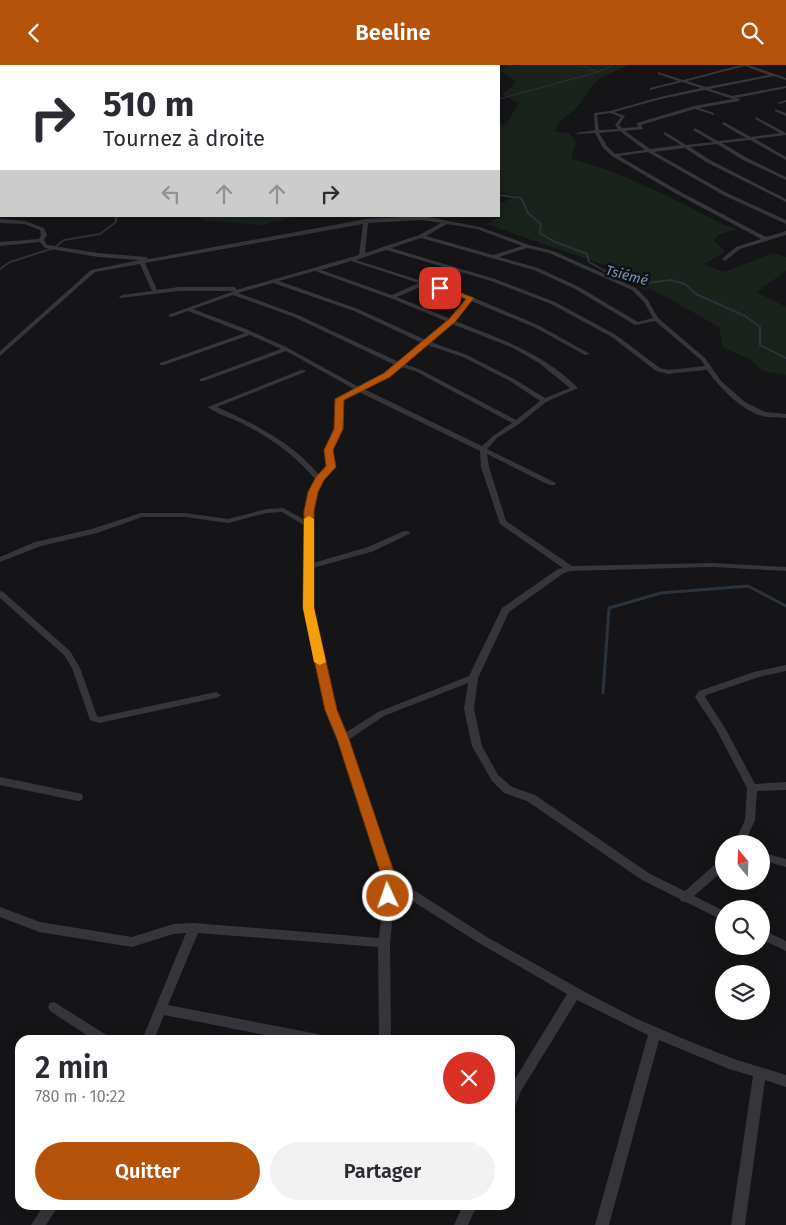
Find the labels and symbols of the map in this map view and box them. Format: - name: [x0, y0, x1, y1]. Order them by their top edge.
- water label: Tsiémé: [604, 262, 650, 289]
- pin: [419, 267, 461, 309]
- north arrow: [715, 835, 770, 890]
- position arrow: [361, 869, 413, 921]

